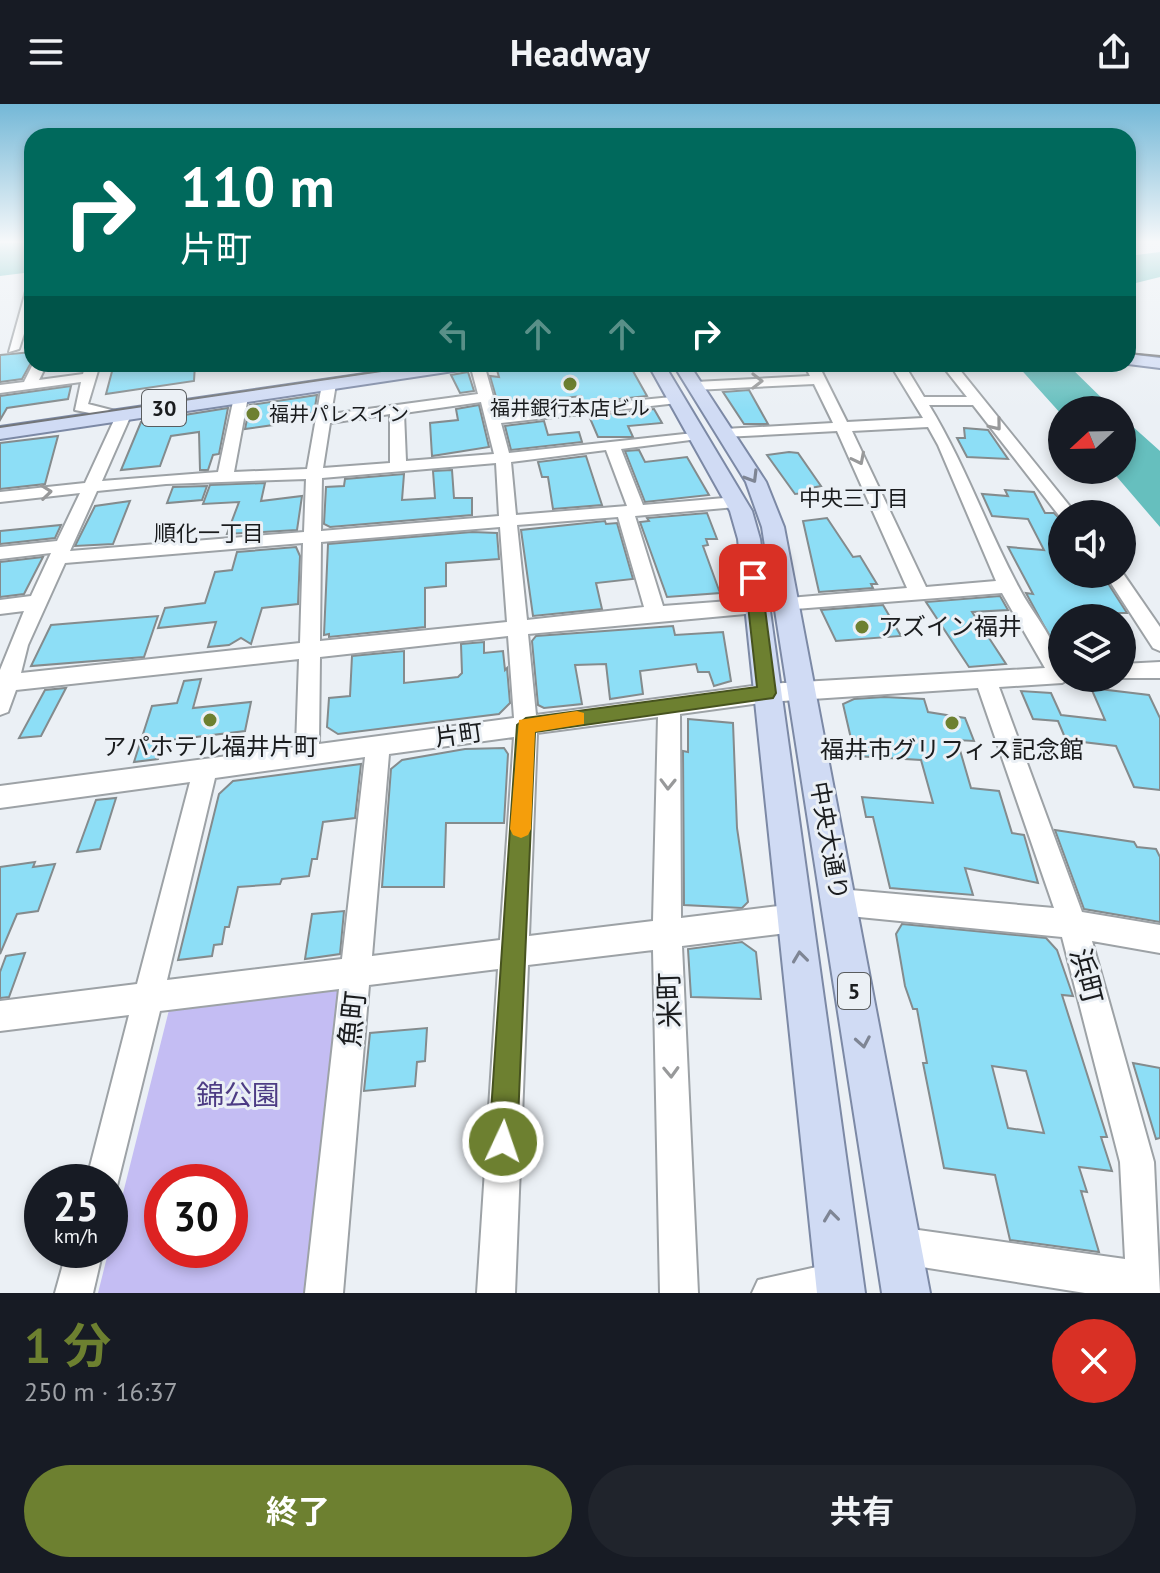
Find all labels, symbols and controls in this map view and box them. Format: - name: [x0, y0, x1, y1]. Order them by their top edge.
- text: Headway: [510, 29, 650, 76]
- icon: menu: [24, 30, 68, 74]
- icon: share: [1092, 30, 1136, 74]
- text: 110 m: [180, 150, 335, 222]
- icon: right: [48, 160, 152, 264]
- text: 片町: [180, 225, 252, 272]
- icon: left: [432, 312, 476, 356]
- icon: ahead: [516, 312, 560, 356]
- icon: ahead: [600, 312, 644, 356]
- icon: right: [684, 312, 728, 356]
- one-way arrow: [751, 372, 764, 390]
- marker: 福井銀行本店ビル: [561, 375, 579, 393]
- road number: 30: [142, 390, 186, 426]
- place label: 福井銀行本店ビル: [490, 395, 650, 421]
- north arrow: [1048, 396, 1136, 484]
- map controls: [1048, 396, 1136, 692]
- place label: 福井パレスイン: [269, 401, 409, 427]
- marker: 福井パレスイン: [244, 405, 262, 423]
- one-way arrow: [986, 416, 1000, 431]
- one-way arrow: [849, 450, 864, 465]
- one-way arrow: [742, 469, 758, 483]
- one-way arrow: [40, 483, 53, 500]
- district label: 中央三丁目: [799, 484, 909, 512]
- button: sound: [1048, 500, 1136, 588]
- district label: 順化一丁目: [154, 519, 264, 547]
- pin: [719, 544, 787, 612]
- icon: arrive: [731, 556, 775, 600]
- button: layers: [1048, 604, 1136, 692]
- place label: アズイン福井: [878, 611, 1022, 642]
- marker: アズイン福井: [853, 618, 871, 636]
- marker: アパホテル福井片町: [201, 711, 219, 729]
- marker: 福井市グリフィス記念館: [943, 714, 961, 732]
- street label: 片町: [433, 716, 485, 753]
- place label: アパホテル福井片町: [102, 731, 318, 762]
- place label: 福井市グリフィス記念館: [820, 734, 1084, 765]
- one-way arrow: [660, 778, 677, 791]
- street label: 中央大通り: [804, 779, 855, 903]
- street label: 浜町: [1062, 944, 1113, 1008]
- one-way arrow: [792, 951, 809, 964]
- street label: 米町: [649, 971, 688, 1029]
- road number: 5: [838, 973, 870, 1009]
- street label: 魚町: [330, 989, 373, 1049]
- one-way arrow: [854, 1035, 871, 1049]
- one-way arrow: [663, 1066, 680, 1079]
- park label: 錦公園: [196, 1076, 280, 1113]
- position arrow: [461, 1100, 545, 1184]
- speed limit sign: 30: [144, 1164, 248, 1268]
- text: 25: [53, 1180, 99, 1232]
- one-way arrow: [823, 1209, 840, 1222]
- text: km/h: [54, 1223, 98, 1249]
- text: 1 分: [24, 1314, 111, 1376]
- button: close: [1052, 1319, 1136, 1403]
- text: 250 m · 16:37: [24, 1375, 178, 1408]
- button: 終了: [24, 1465, 572, 1557]
- button: 共有: [588, 1465, 1136, 1557]

